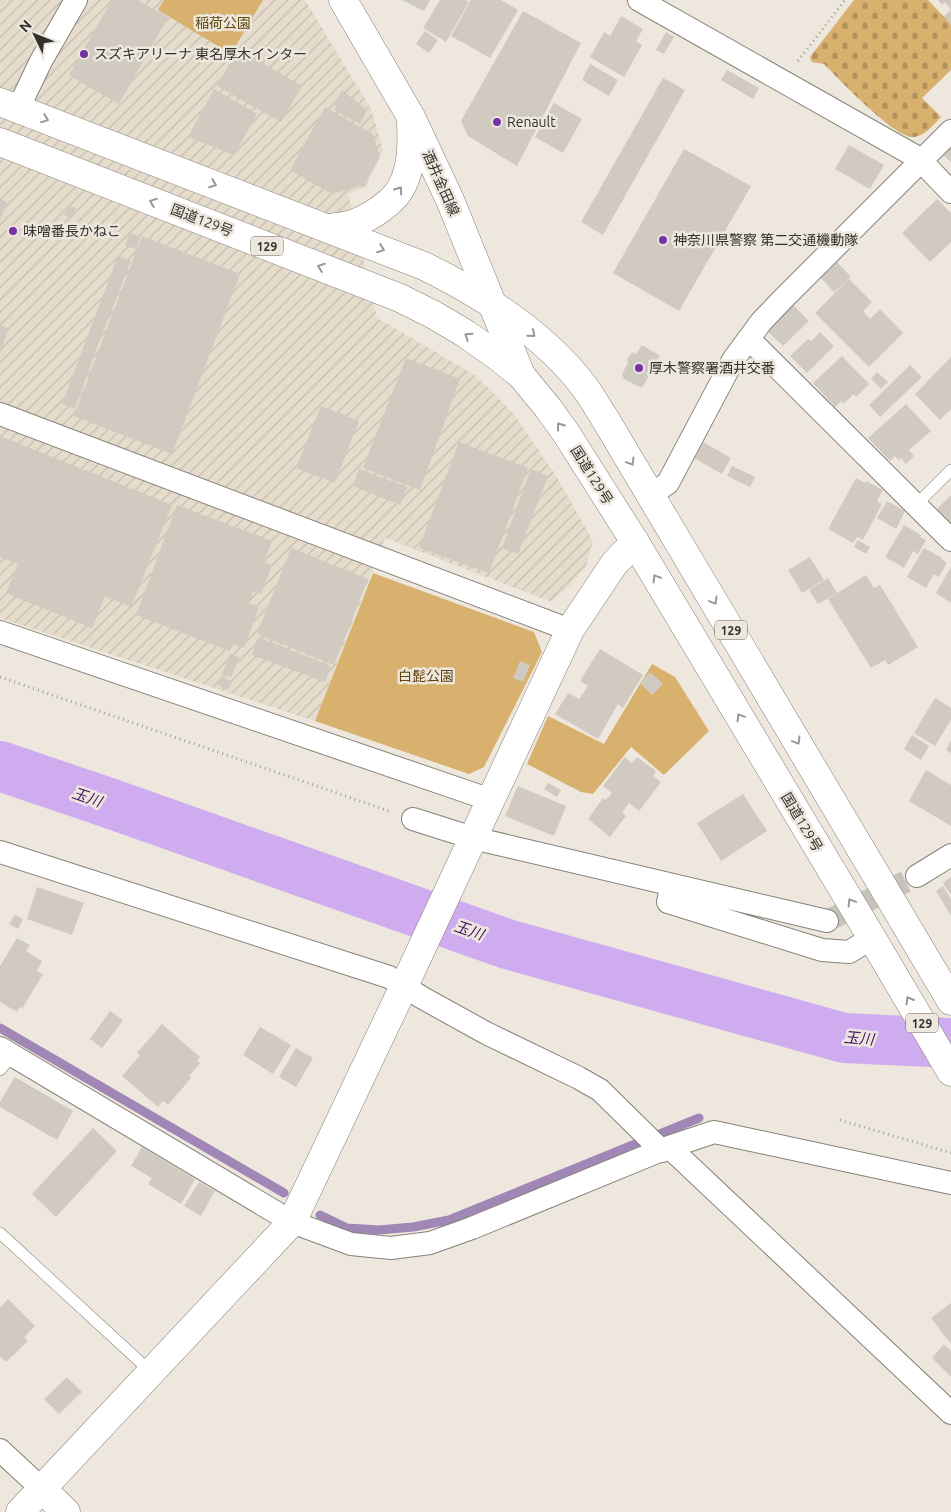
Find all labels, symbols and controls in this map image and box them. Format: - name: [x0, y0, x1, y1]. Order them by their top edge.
- north arrow: [10, 10, 60, 60]
- park label: 稲荷公園: [195, 15, 251, 31]
- text: N: [16, 17, 35, 35]
- place label: スズキアリーナ 東名厚木インター: [94, 46, 307, 62]
- marker: スズキアリーナ 東名厚木インター: [78, 48, 90, 60]
- one-way arrow: [41, 114, 49, 124]
- place label: Renault: [507, 114, 556, 130]
- marker: Renault: [491, 116, 503, 128]
- street label: 酒井金田線: [419, 148, 463, 218]
- one-way arrow: [209, 178, 217, 188]
- one-way arrow: [393, 186, 402, 196]
- one-way arrow: [150, 197, 158, 207]
- street label: 国道129号: [168, 201, 236, 239]
- place label: 味噌番長かねこ: [23, 223, 121, 239]
- marker: 味噌番長かねこ: [7, 225, 19, 237]
- place label: 神奈川県警察 第二交通機動隊: [673, 232, 858, 248]
- marker: 神奈川県警察 第二交通機動隊: [657, 234, 669, 246]
- road number: 129: [251, 237, 283, 256]
- one-way arrow: [377, 243, 385, 253]
- one-way arrow: [317, 263, 326, 273]
- one-way arrow: [526, 328, 535, 337]
- one-way arrow: [464, 333, 473, 342]
- place label: 厚木警察署酒井交番: [649, 360, 775, 376]
- marker: 厚木警察署酒井交番: [633, 362, 645, 374]
- one-way arrow: [558, 423, 566, 432]
- street label: 国道129号: [568, 443, 616, 507]
- one-way arrow: [624, 456, 634, 465]
- one-way arrow: [653, 575, 663, 584]
- one-way arrow: [707, 596, 717, 605]
- road number: 129: [715, 620, 747, 640]
- park label: 白髭公園: [398, 668, 454, 684]
- one-way arrow: [736, 714, 746, 723]
- one-way arrow: [790, 735, 800, 744]
- water label: 玉川: [70, 784, 106, 811]
- street label: 国道129号: [778, 790, 826, 854]
- one-way arrow: [847, 898, 857, 907]
- water label: 玉川: [452, 917, 488, 944]
- one-way arrow: [905, 997, 915, 1006]
- road number: 129: [906, 1014, 938, 1032]
- water label: 玉川: [843, 1028, 877, 1048]

